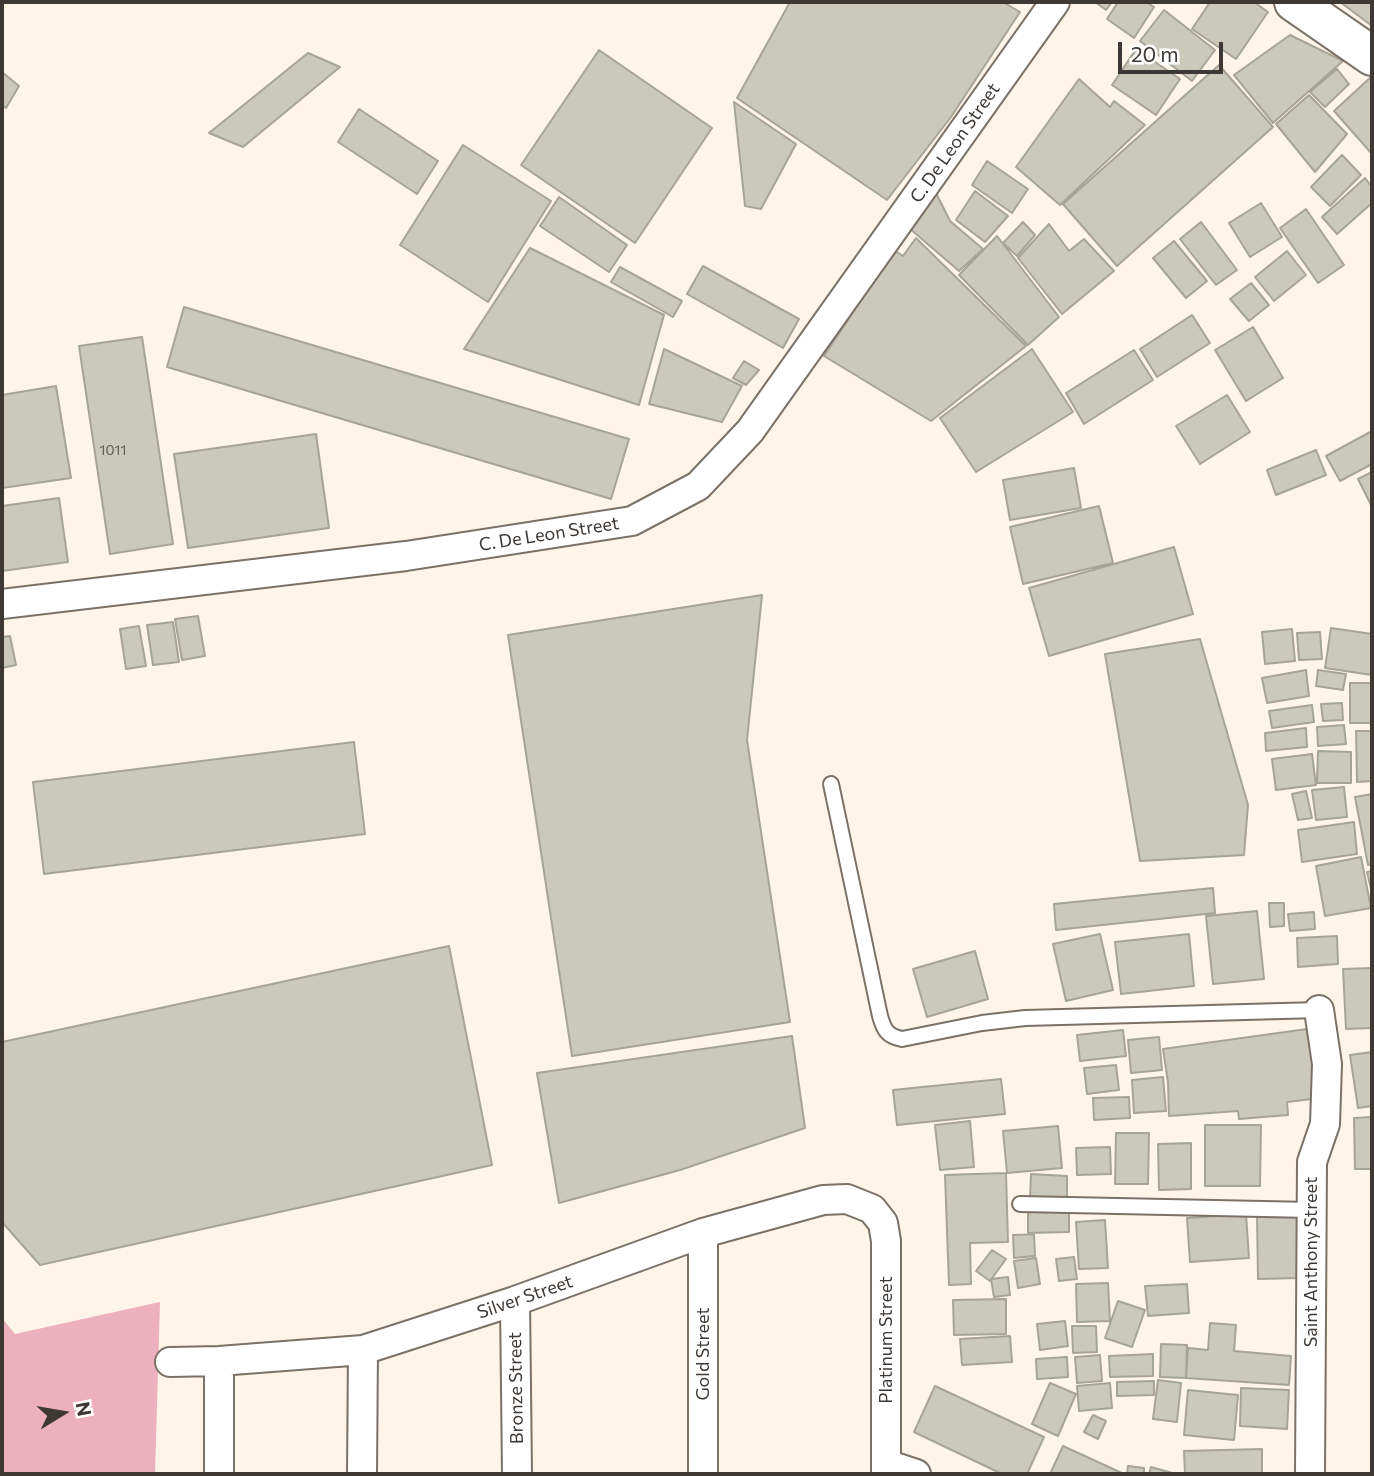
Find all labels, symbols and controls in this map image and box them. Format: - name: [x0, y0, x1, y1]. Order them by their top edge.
- scale bar: [1122, 28, 1227, 72]
- text: 20 m: [1131, 41, 1179, 66]
- street label: C. De Leon Street: [906, 79, 1004, 207]
- house number: 1011: [99, 442, 127, 458]
- street label: C. De Leon Street: [477, 512, 621, 556]
- street label: Saint Anthony Street: [1300, 1177, 1322, 1347]
- street label: Silver Street: [474, 1271, 576, 1323]
- street label: Platinum Street: [875, 1276, 897, 1404]
- street label: Gold Street: [692, 1307, 714, 1401]
- street label: Bronze Street: [504, 1332, 528, 1444]
- north arrow: [28, 1378, 98, 1448]
- text: N: [71, 1400, 97, 1418]

